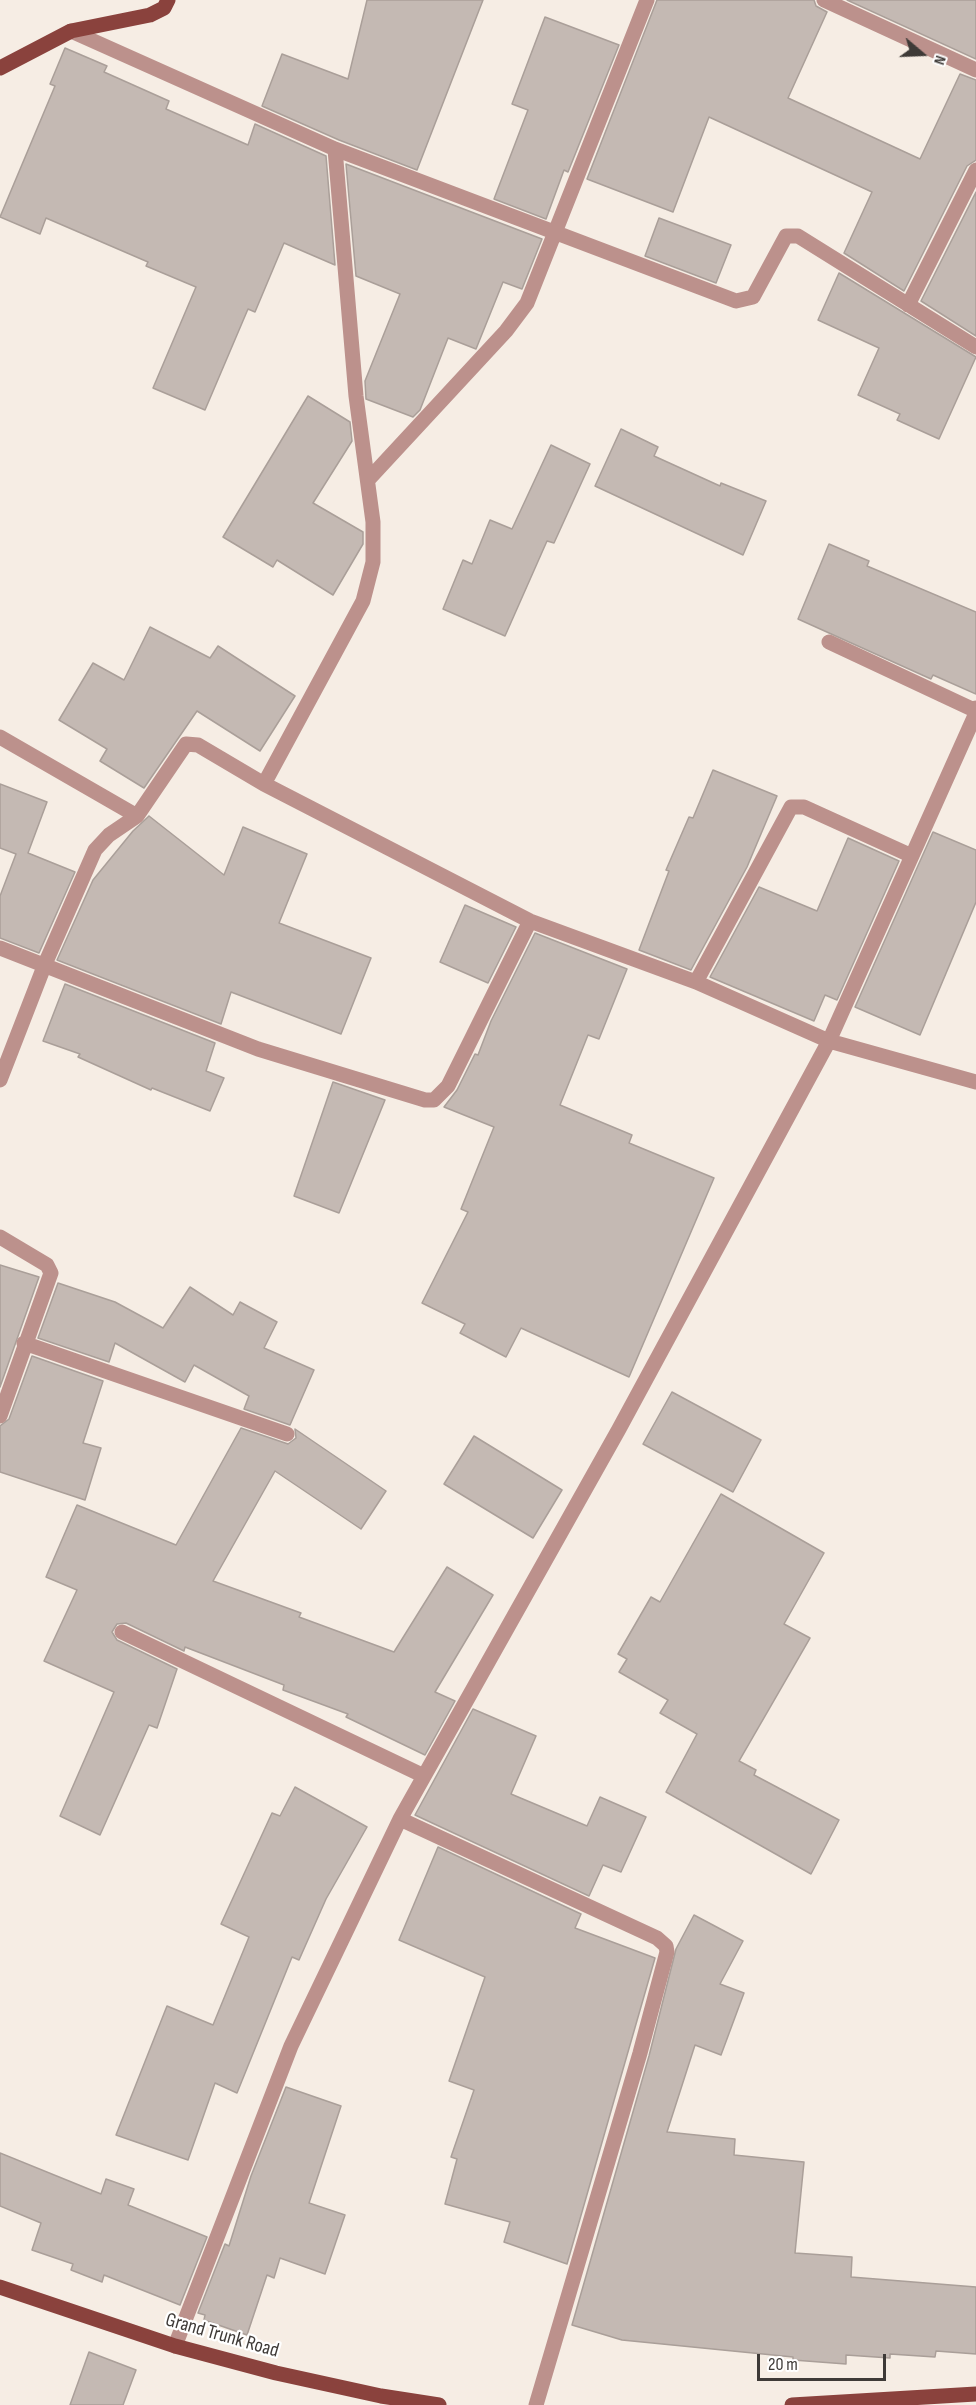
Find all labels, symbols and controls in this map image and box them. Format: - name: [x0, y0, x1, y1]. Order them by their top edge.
- north arrow: [892, 24, 952, 84]
- text: N: [929, 53, 950, 67]
- street label: Grand Trunk Road: [163, 2308, 281, 2364]
- scale bar: [760, 2342, 889, 2380]
- text: 20 m: [768, 2354, 798, 2375]

